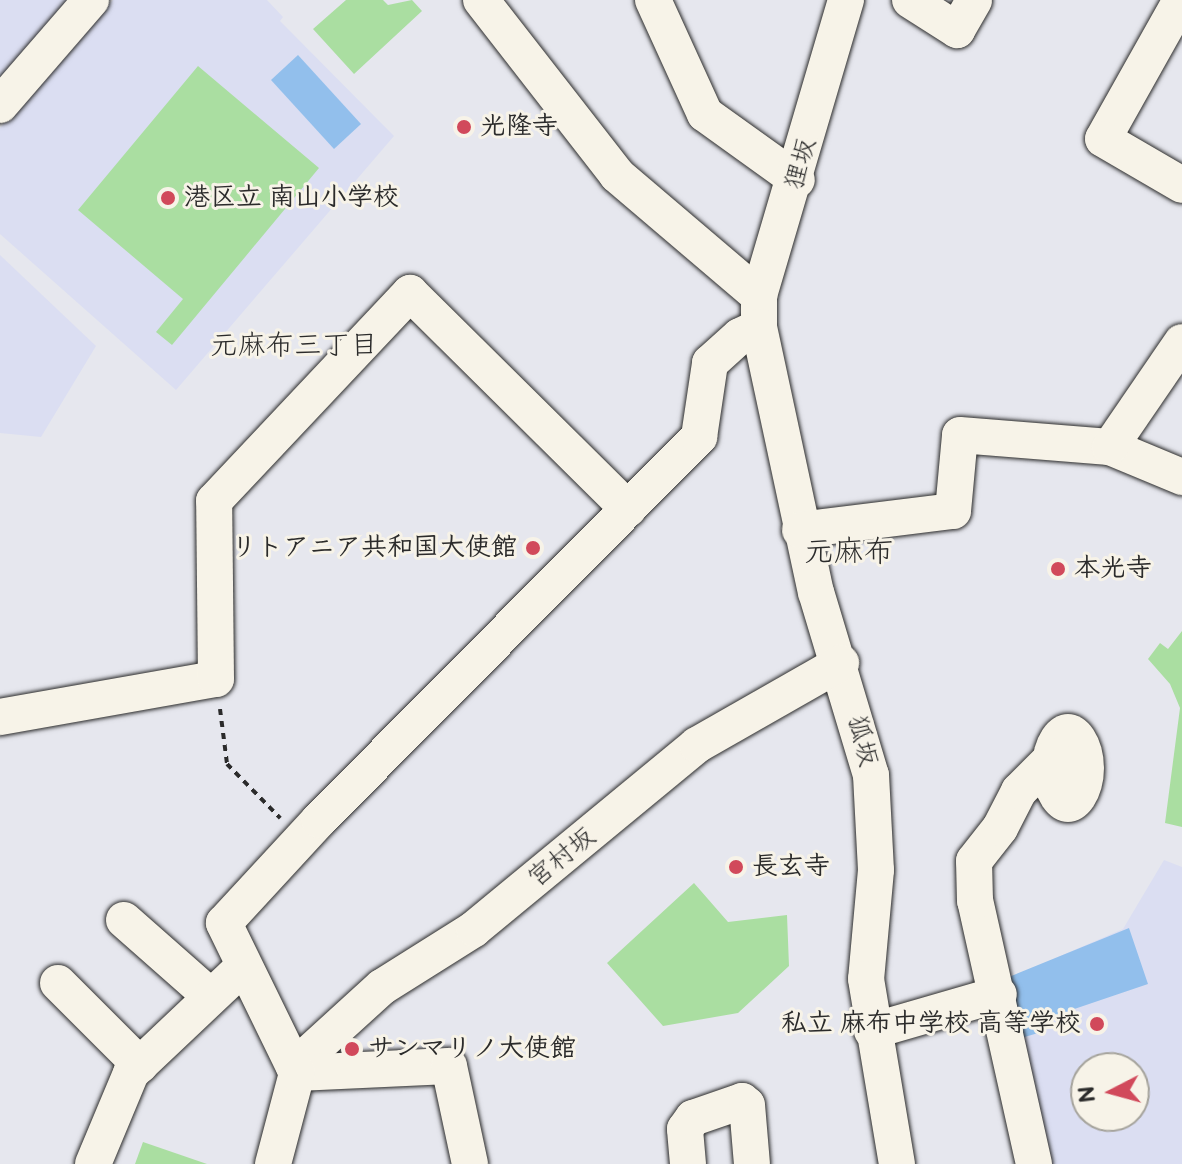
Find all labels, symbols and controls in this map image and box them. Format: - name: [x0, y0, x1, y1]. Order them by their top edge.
- place label: 光隆寺: [480, 111, 558, 143]
- marker: 光隆寺: [455, 118, 473, 136]
- street label: 狸坂: [779, 135, 823, 193]
- place label: 港区立 南山小学校: [184, 182, 399, 214]
- marker: 港区立 南山小学校: [159, 189, 177, 207]
- district label: 元麻布三丁目: [210, 329, 378, 363]
- place label: リトアニア共和国大使館: [231, 532, 517, 564]
- district label: 元麻布: [804, 534, 894, 570]
- marker: リトアニア共和国大使館: [524, 539, 542, 557]
- place label: 本光寺: [1074, 553, 1152, 585]
- marker: 本光寺: [1049, 560, 1067, 578]
- street label: 狐坂: [841, 712, 883, 770]
- street label: 宮村坂: [522, 821, 602, 895]
- place label: 長玄寺: [752, 851, 830, 883]
- marker: 長玄寺: [727, 858, 745, 876]
- place label: 私立 麻布中学校 高等学校: [781, 1008, 1081, 1040]
- marker: 私立 麻布中学校 高等学校: [1088, 1015, 1106, 1033]
- place label: サンマリノ大使館: [368, 1033, 576, 1065]
- marker: サンマリノ大使館: [343, 1040, 361, 1058]
- north arrow: [1070, 1052, 1150, 1132]
- text: N: [1073, 1085, 1102, 1104]

